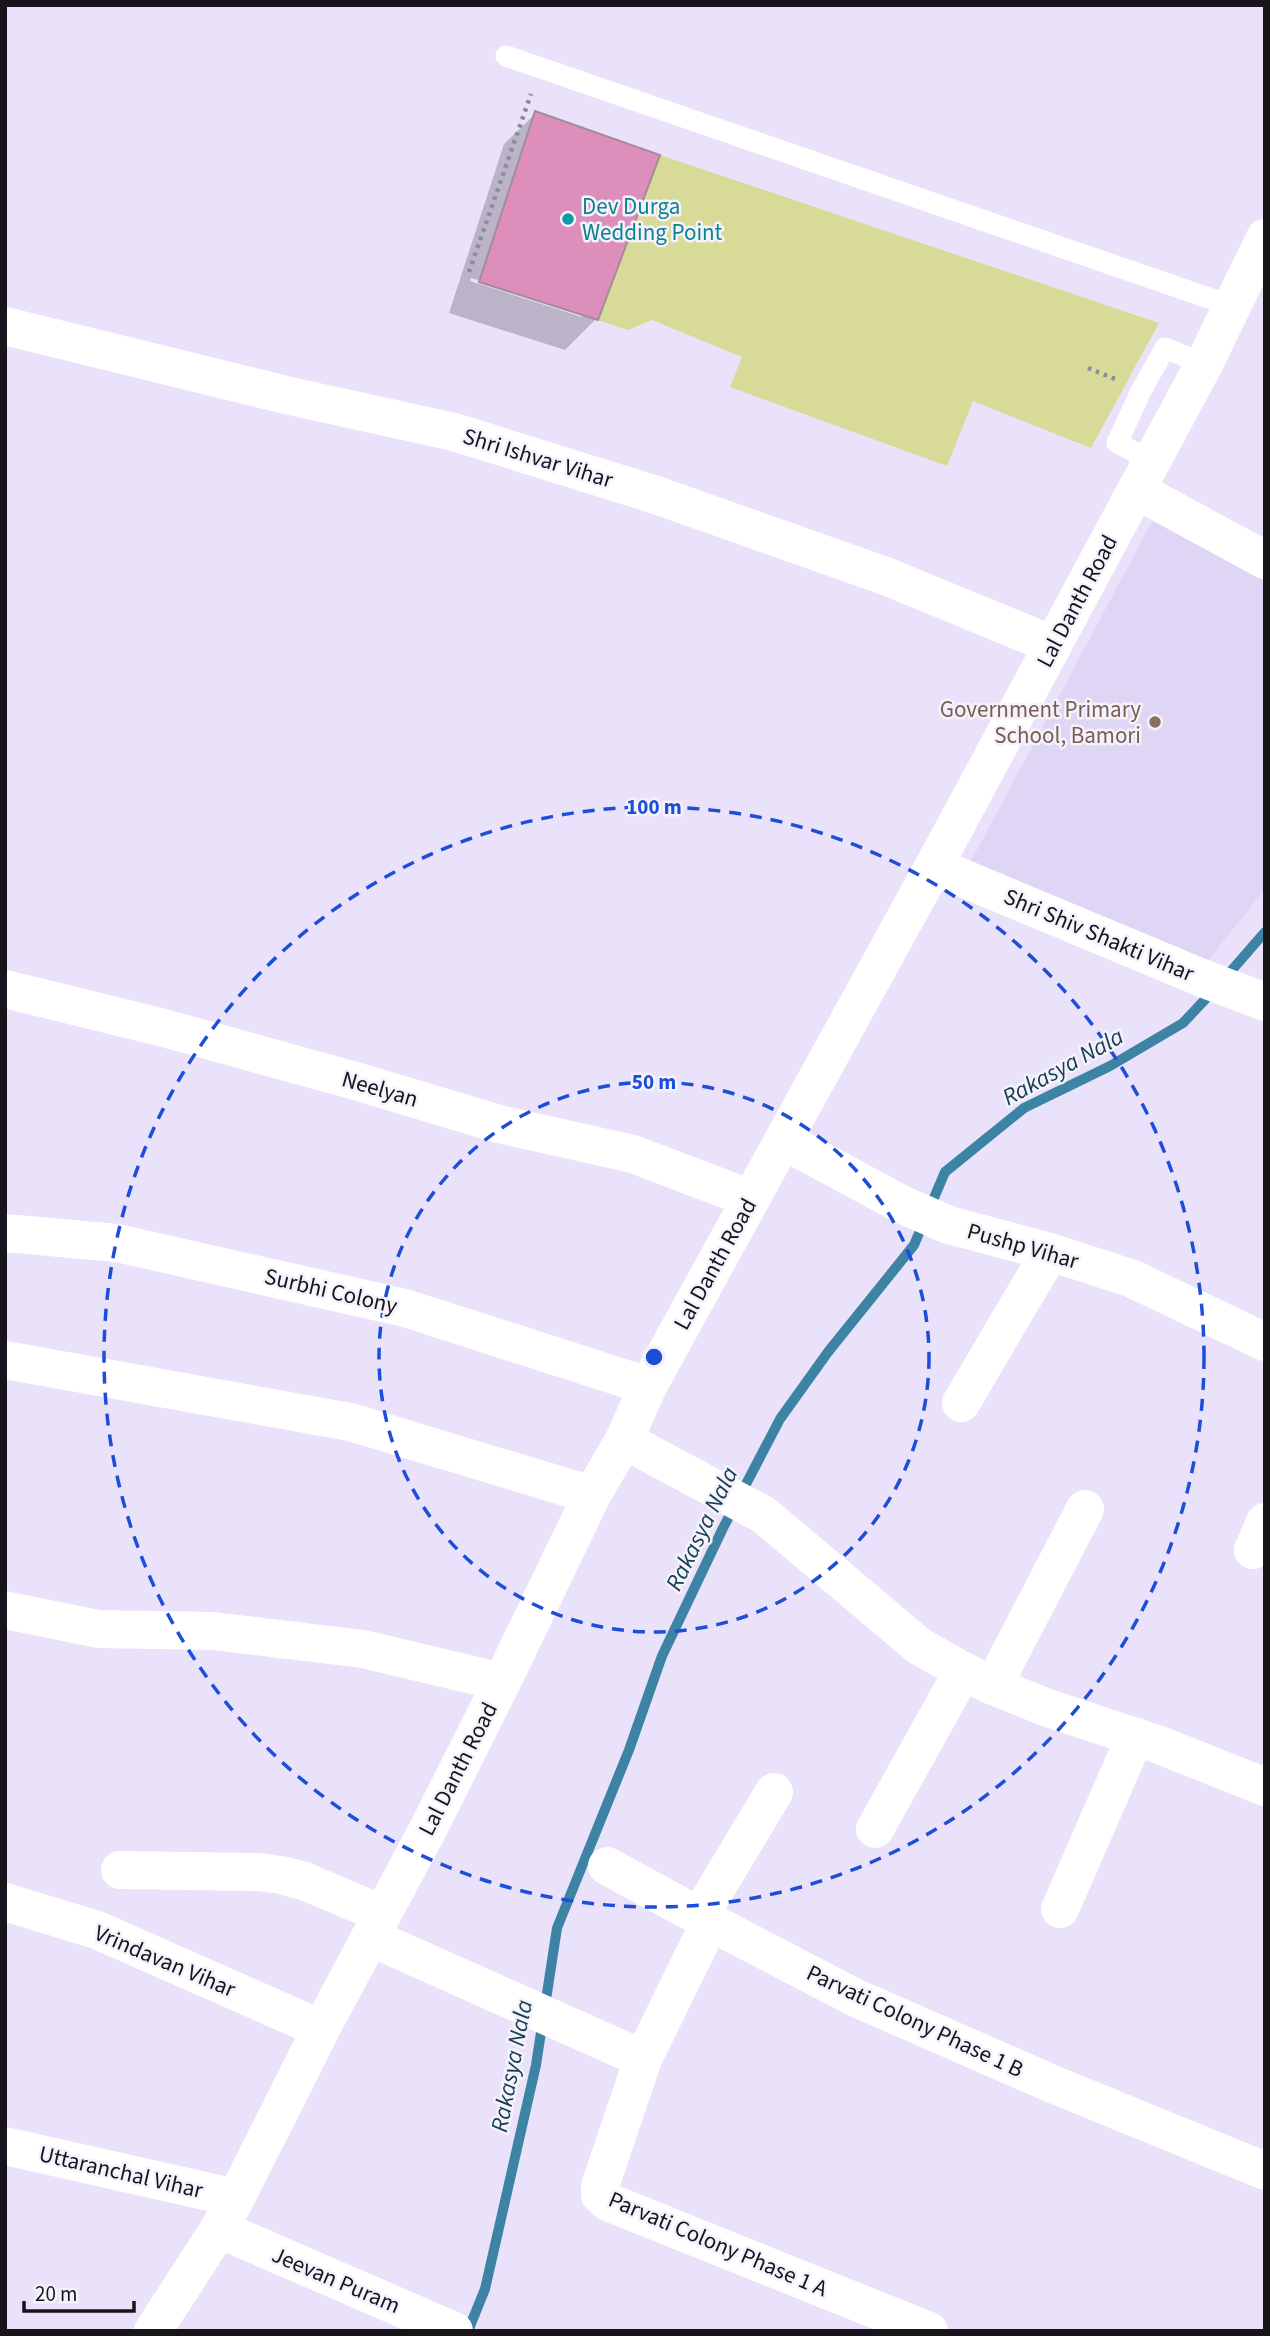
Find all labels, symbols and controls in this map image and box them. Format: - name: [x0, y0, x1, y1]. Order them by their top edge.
- place label: Dev Durga Wedding Point: [582, 190, 723, 249]
- marker: Dev Durga Wedding Point: [560, 211, 576, 227]
- street label: Shri Ishvar Vihar: [459, 420, 618, 497]
- street label: Lal Danth Road: [1028, 529, 1126, 673]
- place label: Government Primary School, Bamori: [940, 693, 1141, 752]
- marker: Government Primary School, Bamori: [1147, 714, 1163, 730]
- text: 100 m: [626, 792, 682, 822]
- street label: Shri Shiv Shakti Vihar: [999, 880, 1200, 990]
- water label: Rakasya Nala: [996, 1019, 1130, 1115]
- street label: Neelyan: [338, 1062, 422, 1116]
- text: 50 m: [632, 1067, 676, 1097]
- street label: Lal Danth Road: [665, 1192, 765, 1336]
- street label: Pushp Vihar: [963, 1214, 1084, 1278]
- street label: Surbhi Colony: [261, 1260, 401, 1322]
- centre of rings: [642, 1345, 666, 1369]
- water label: Rakasya Nala: [657, 1461, 747, 1597]
- street label: Lal Danth Road: [410, 1697, 506, 1841]
- street label: Vrindavan Vihar: [89, 1916, 242, 2006]
- street label: Parvati Colony Phase 1 B: [801, 1956, 1029, 2086]
- water label: Rakasya Nala: [482, 1997, 542, 2135]
- street label: Uttaranchal Vihar: [36, 2137, 207, 2207]
- street label: Parvati Colony Phase 1 A: [603, 2183, 833, 2305]
- street label: Jeevan Puram: [267, 2238, 405, 2322]
- scale bar: [24, 2270, 135, 2314]
- text: 20 m: [35, 2279, 77, 2309]

